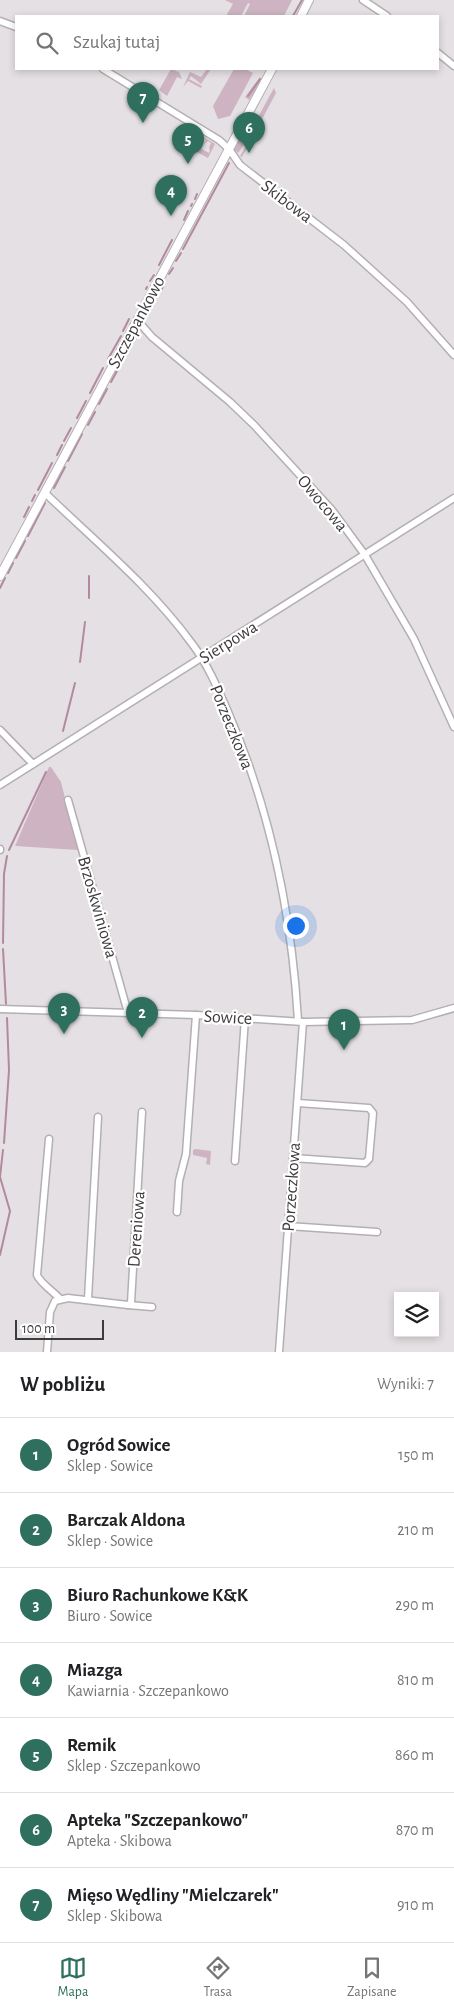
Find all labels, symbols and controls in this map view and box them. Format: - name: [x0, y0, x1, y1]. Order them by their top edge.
- search box: [15, 15, 439, 70]
- icon: search: [33, 29, 61, 57]
- text: Szukaj tutaj: [73, 33, 160, 52]
- pin: 7: [127, 82, 159, 123]
- pin: 6: [233, 112, 265, 153]
- pin: 5: [172, 123, 204, 164]
- pin: 4: [155, 175, 187, 216]
- street label: Skibowa: [257, 177, 315, 227]
- street label: Szczepankowo: [105, 273, 169, 372]
- street label: Owocowa: [294, 472, 351, 535]
- street label: Sierpowa: [196, 618, 261, 668]
- street label: Porzeczkowa: [206, 682, 256, 772]
- street label: Brzoskwiniowa: [74, 854, 120, 960]
- your location: [283, 913, 309, 939]
- pin: 3: [48, 993, 80, 1034]
- pin: 2: [126, 997, 158, 1038]
- street label: Sowice: [203, 1008, 253, 1028]
- pin: 1: [328, 1009, 360, 1050]
- street label: Porzeczkowa: [280, 1142, 304, 1232]
- street label: Dereniowa: [125, 1190, 149, 1268]
- map controls: [394, 1292, 439, 1337]
- button: layers: [394, 1292, 439, 1337]
- scale bar: [15, 1317, 104, 1340]
- text: 100 m: [22, 1322, 55, 1336]
- text: W pobliżu: [20, 1374, 105, 1395]
- text: Wyniki: 7: [377, 1376, 434, 1392]
- text: Ogród Sowice: [67, 1436, 170, 1455]
- text: 1: [33, 1447, 39, 1463]
- text: 150 m: [398, 1447, 434, 1463]
- text: Sklep · Sowice: [67, 1458, 153, 1474]
- text: Barczak Aldona: [67, 1511, 185, 1530]
- text: 2: [32, 1522, 40, 1538]
- text: 210 m: [397, 1522, 434, 1538]
- text: Sklep · Sowice: [67, 1533, 153, 1549]
- text: Biuro Rachunkowe K&K: [67, 1586, 248, 1605]
- text: 3: [33, 1597, 39, 1613]
- text: 290 m: [395, 1597, 434, 1613]
- text: Biuro · Sowice: [67, 1608, 152, 1624]
- text: Miazga: [67, 1661, 123, 1680]
- text: 4: [32, 1672, 40, 1688]
- text: 810 m: [397, 1672, 434, 1688]
- text: Kawiarnia · Szczepankowo: [67, 1683, 229, 1699]
- text: Remik: [67, 1736, 116, 1755]
- text: 5: [33, 1747, 39, 1763]
- text: 860 m: [395, 1747, 434, 1763]
- text: Sklep · Szczepankowo: [67, 1758, 201, 1774]
- text: Apteka "Szczepankowo": [67, 1811, 248, 1830]
- text: 6: [32, 1822, 40, 1838]
- text: 870 m: [396, 1822, 434, 1838]
- text: Apteka · Skibowa: [67, 1833, 172, 1849]
- text: Mięso Wędliny "Mielczarek": [67, 1886, 279, 1905]
- text: 7: [33, 1897, 39, 1913]
- text: 910 m: [397, 1897, 434, 1913]
- text: Sklep · Skibowa: [67, 1908, 162, 1924]
- tab: Mapa: [58, 1954, 88, 2001]
- tab: Trasa: [203, 1954, 232, 2001]
- tab: Zapisane: [347, 1954, 397, 2001]

